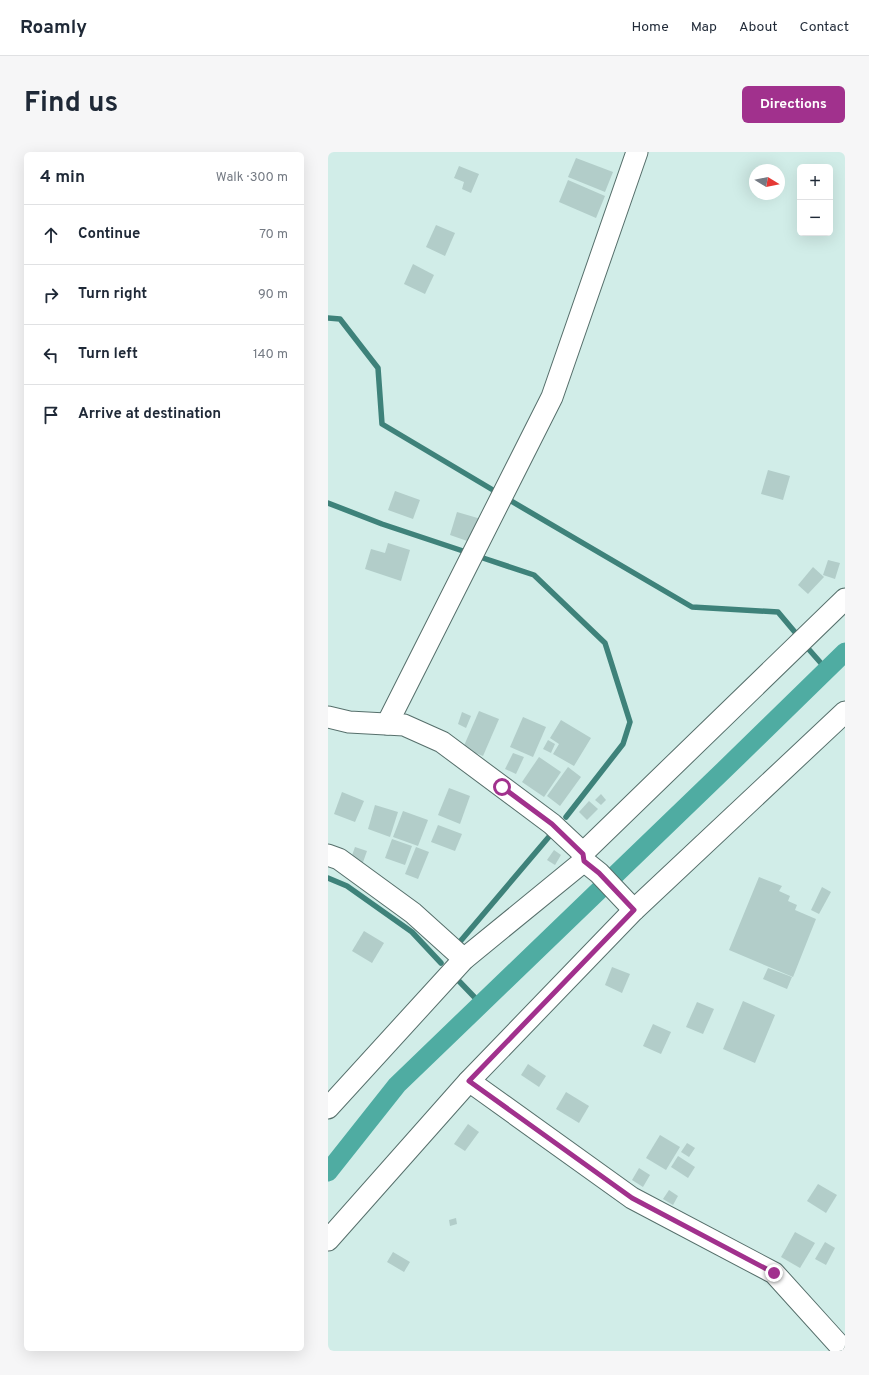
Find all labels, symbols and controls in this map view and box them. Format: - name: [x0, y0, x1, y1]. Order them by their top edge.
- text: Roamly: [20, 16, 87, 40]
- text: Home: [632, 19, 669, 36]
- text: Map: [691, 19, 717, 36]
- text: About: [739, 19, 778, 36]
- text: Contact: [800, 19, 849, 36]
- text: Find us: [24, 86, 118, 122]
- button: Directions: [742, 86, 845, 123]
- north arrow: [749, 164, 785, 200]
- map controls: [797, 164, 833, 236]
- button: +: [797, 164, 833, 200]
- text: 4 min: [40, 167, 85, 189]
- text: Walk · 300 m: [216, 170, 288, 186]
- button: −: [797, 200, 833, 236]
- icon: ahead: [40, 224, 62, 246]
- text: Continue: [78, 225, 140, 244]
- text: 70 m: [259, 227, 288, 243]
- icon: right: [40, 284, 62, 306]
- text: Turn right: [78, 285, 147, 304]
- text: 90 m: [258, 287, 288, 303]
- icon: left: [40, 344, 62, 366]
- text: Turn left: [78, 345, 138, 364]
- text: 140 m: [253, 347, 288, 363]
- icon: arrive: [40, 404, 62, 426]
- text: Arrive at destination: [78, 405, 221, 424]
- route start: [493, 778, 511, 796]
- route end: [765, 1264, 783, 1282]

